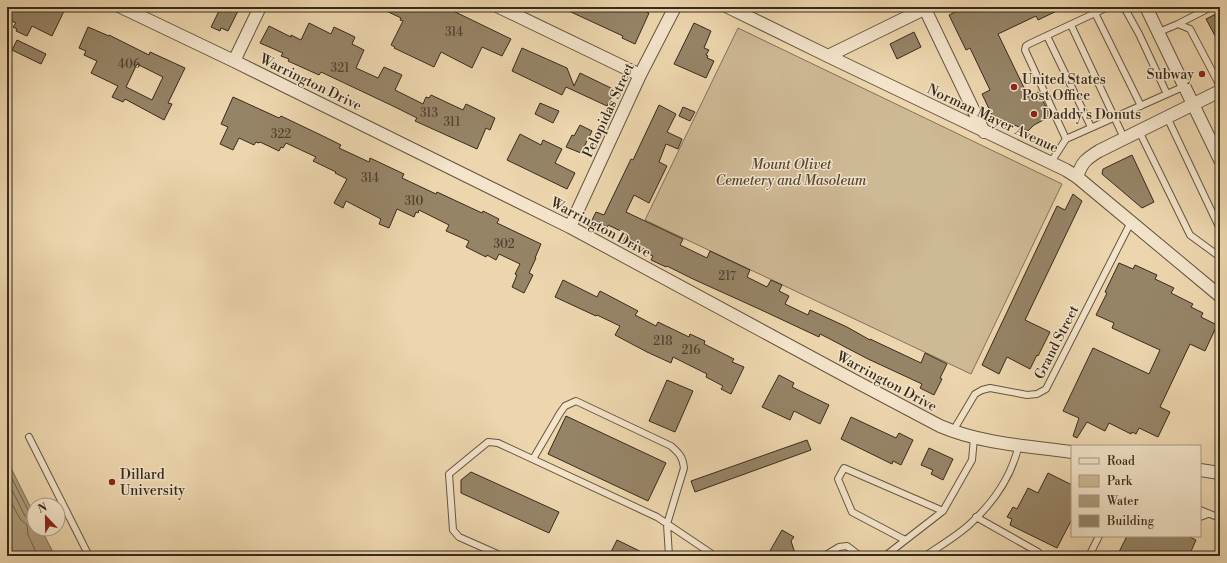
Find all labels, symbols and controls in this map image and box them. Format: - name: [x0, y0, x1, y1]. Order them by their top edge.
- house number: 314: [445, 25, 463, 40]
- street label: Warrington Drive: [256, 50, 365, 115]
- house number: 406: [118, 57, 140, 72]
- street label: Pelopidas Street: [579, 60, 639, 161]
- house number: 321: [331, 61, 350, 76]
- place label: Subway: [1147, 66, 1194, 84]
- marker: Subway: [1197, 69, 1207, 79]
- place label: United States Post Office: [1022, 71, 1106, 105]
- street label: Norman Mayer Avenue: [924, 81, 1061, 157]
- marker: United States Post Office: [1009, 82, 1019, 92]
- house number: 313: [420, 106, 438, 121]
- place label: Daddy's Donuts: [1042, 106, 1141, 124]
- marker: Daddy's Donuts: [1029, 109, 1039, 119]
- house number: 311: [443, 115, 461, 130]
- house number: 322: [271, 127, 291, 142]
- park label: Mount Olivet Cemetery and Masoleum: [716, 156, 867, 190]
- house number: 314: [361, 171, 379, 186]
- street label: Warrington Drive: [546, 193, 654, 262]
- house number: 310: [404, 194, 424, 209]
- house number: 302: [493, 237, 515, 252]
- house number: 217: [718, 269, 736, 284]
- street label: Grand Street: [1031, 302, 1083, 382]
- house number: 218: [653, 334, 673, 349]
- house number: 216: [682, 343, 701, 358]
- street label: Warrington Drive: [832, 347, 940, 416]
- legend: [1071, 445, 1201, 537]
- text: Road: [1107, 454, 1135, 469]
- place label: Dillard University: [120, 466, 185, 500]
- text: Park: [1107, 474, 1133, 489]
- marker: Dillard University: [107, 477, 117, 487]
- text: Water: [1106, 494, 1139, 509]
- north arrow: [26, 497, 66, 537]
- text: N: [36, 500, 50, 517]
- text: Building: [1106, 514, 1155, 529]

